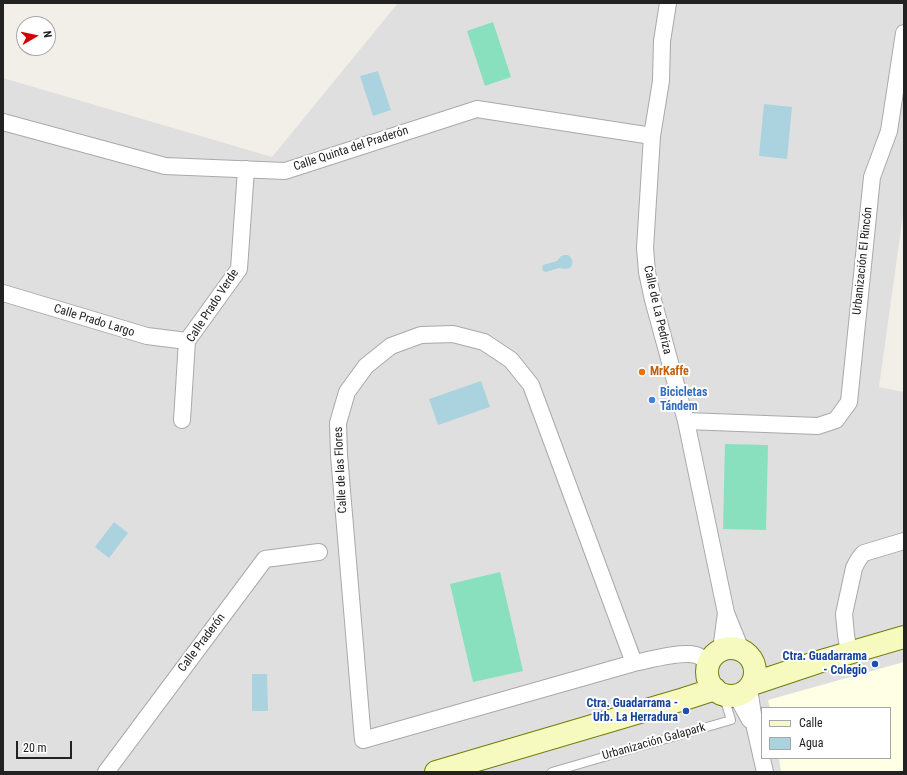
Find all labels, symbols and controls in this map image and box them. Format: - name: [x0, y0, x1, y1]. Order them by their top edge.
- north arrow: [16, 16, 56, 56]
- text: N: [40, 30, 54, 39]
- street label: Calle Quinta del Praderón: [292, 124, 410, 174]
- street label: Urbanización El Rincón: [850, 206, 876, 316]
- street label: Calle de La Pedriza: [640, 264, 674, 356]
- street label: Calle Prado Verde: [184, 267, 242, 345]
- street label: Calle Prado Largo: [52, 302, 136, 340]
- place label: MrKaffe: [650, 365, 689, 379]
- marker: MrKaffe: [637, 367, 647, 377]
- place label: Bicicletas Tándem: [660, 386, 707, 414]
- marker: Bicicletas Tándem: [647, 395, 657, 405]
- street label: Calle de las Flores: [332, 426, 350, 514]
- street label: Calle Praderón: [175, 611, 229, 675]
- place label: Ctra. Guadarrama - Colegio: [783, 650, 867, 678]
- marker: Ctra. Guadarrama - Colegio: [870, 659, 880, 669]
- place label: Ctra. Guadarrama - Urb. La Herradura: [587, 697, 678, 725]
- marker: Ctra. Guadarrama - Urb. La Herradura: [681, 706, 691, 716]
- legend: [761, 707, 891, 759]
- text: Calle: [799, 716, 823, 730]
- street label: Urbanización Galapark: [601, 720, 707, 764]
- scale bar: [18, 733, 74, 759]
- text: Agua: [799, 736, 823, 750]
- text: 20 m: [23, 741, 47, 755]

